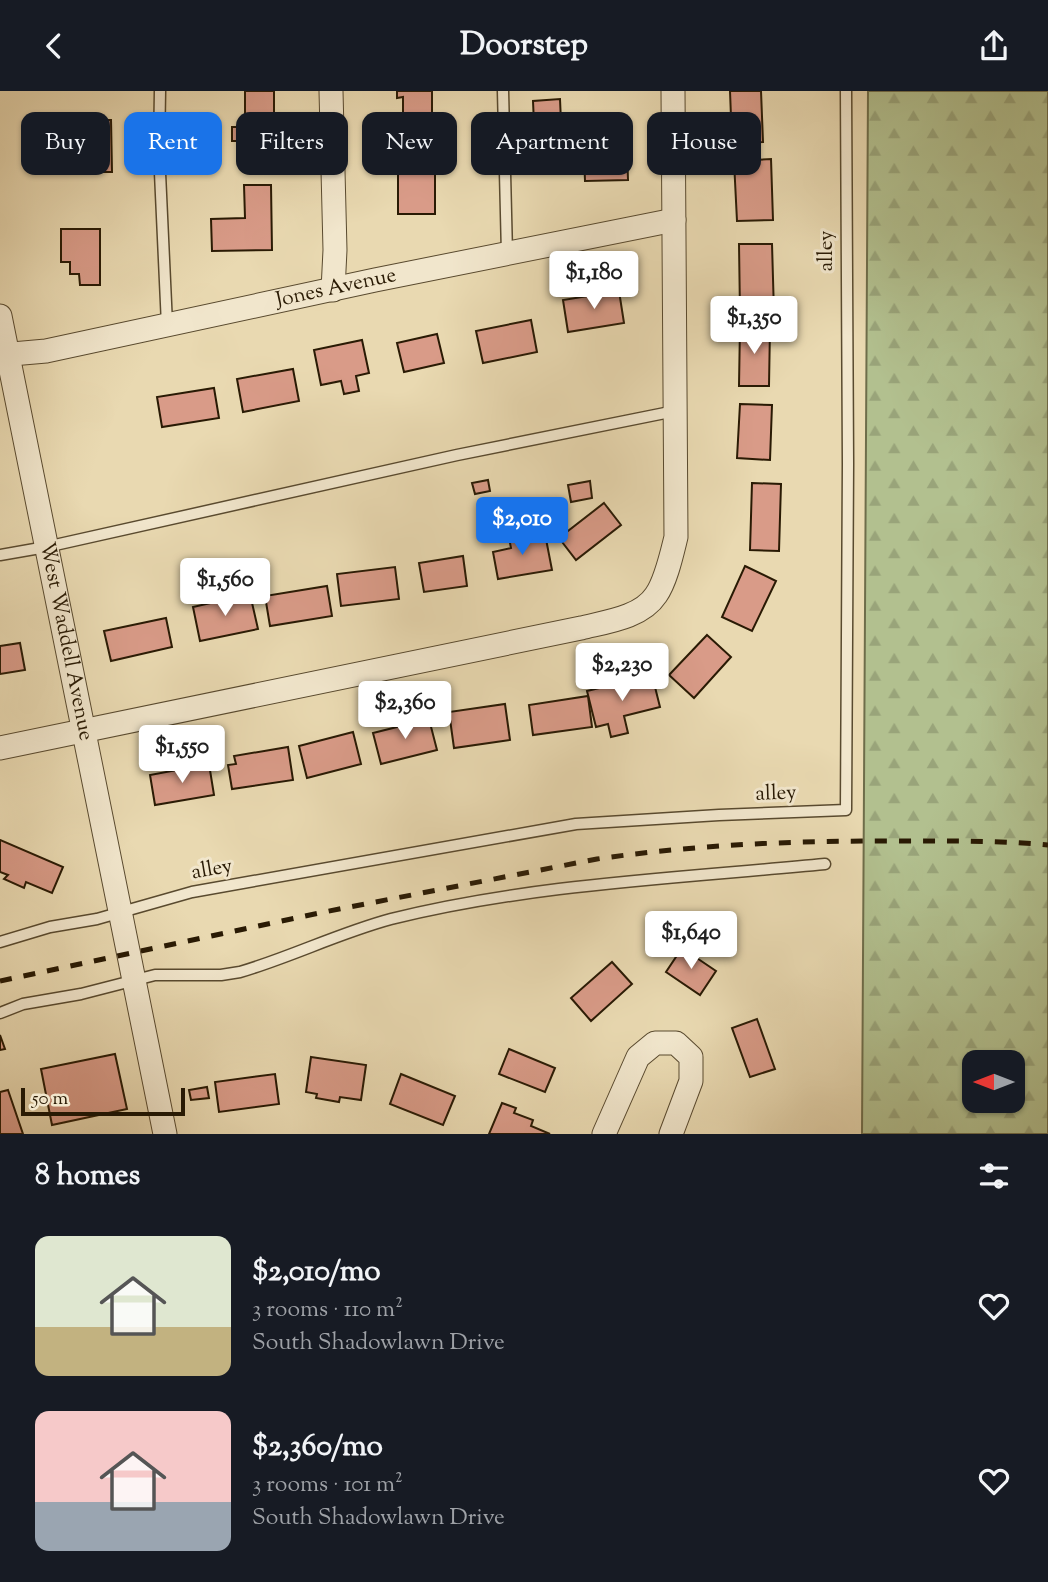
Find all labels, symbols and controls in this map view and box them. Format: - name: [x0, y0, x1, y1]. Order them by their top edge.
- text: Doorstep: [460, 23, 588, 69]
- icon: back: [35, 27, 73, 65]
- icon: share: [975, 27, 1013, 65]
- chip: Buy: [21, 112, 110, 175]
- chip: Rent: [124, 112, 222, 175]
- chip: Filters: [236, 112, 348, 175]
- chip: New: [362, 112, 457, 175]
- chip: Apartment: [471, 112, 633, 175]
- chip: House: [647, 112, 761, 175]
- street label: alley: [812, 230, 842, 272]
- pin: $1,180: [537, 251, 651, 311]
- text: $1,180: [565, 257, 623, 290]
- street label: Jones Avenue: [272, 261, 399, 316]
- pin: $1,350: [697, 296, 811, 356]
- text: $1,350: [726, 302, 782, 335]
- pin: $2,010: [465, 497, 579, 557]
- text: $2,010: [492, 503, 552, 536]
- street label: West Waddell Avenue: [31, 540, 100, 743]
- pin: $1,560: [168, 559, 282, 618]
- text: $1,560: [196, 564, 254, 597]
- pin: $2,230: [565, 643, 679, 703]
- text: $2,230: [592, 649, 652, 682]
- pin: $2,360: [348, 681, 462, 741]
- text: $2,360: [374, 687, 436, 720]
- pin: $1,550: [125, 725, 239, 785]
- text: $1,550: [155, 731, 209, 764]
- street label: alley: [755, 778, 798, 810]
- street label: alley: [189, 852, 235, 888]
- pin: $1,640: [634, 911, 748, 971]
- text: $1,640: [661, 917, 721, 950]
- north arrow: [962, 1050, 1026, 1113]
- map controls: [962, 1050, 1025, 1113]
- scale bar: [21, 1085, 186, 1117]
- text: 50 m: [32, 1086, 68, 1113]
- text: 8 homes: [35, 1155, 140, 1198]
- icon: filters: [975, 1157, 1013, 1195]
- text: $2,010/mo: [252, 1251, 381, 1294]
- icon: home: [91, 1264, 175, 1348]
- icon: heart: [975, 1287, 1013, 1325]
- text: 3 rooms · 110 m²: [252, 1294, 403, 1327]
- text: South Shadowlawn Drive: [252, 1327, 505, 1360]
- text: $2,360/mo: [252, 1426, 383, 1469]
- icon: home: [91, 1439, 175, 1523]
- icon: heart: [975, 1462, 1013, 1500]
- text: 3 rooms · 101 m²: [252, 1469, 403, 1502]
- text: South Shadowlawn Drive: [252, 1502, 505, 1535]

